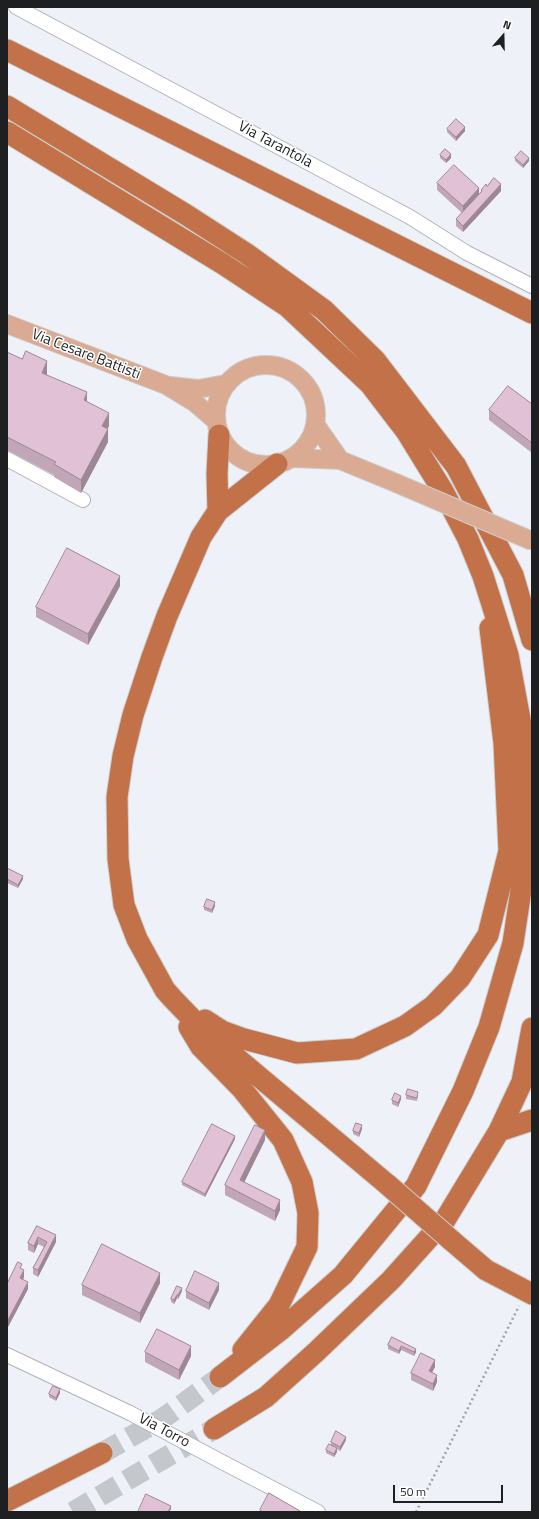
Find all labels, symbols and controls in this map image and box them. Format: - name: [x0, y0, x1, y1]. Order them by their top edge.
- north arrow: [483, 16, 523, 56]
- text: N: [501, 16, 513, 34]
- street label: Via Tarantola: [235, 118, 315, 172]
- street label: Via Cesare Battisti: [29, 326, 143, 384]
- street label: Via Torro: [135, 1410, 193, 1452]
- scale bar: [395, 1477, 505, 1503]
- text: 50 m: [400, 1482, 426, 1501]

